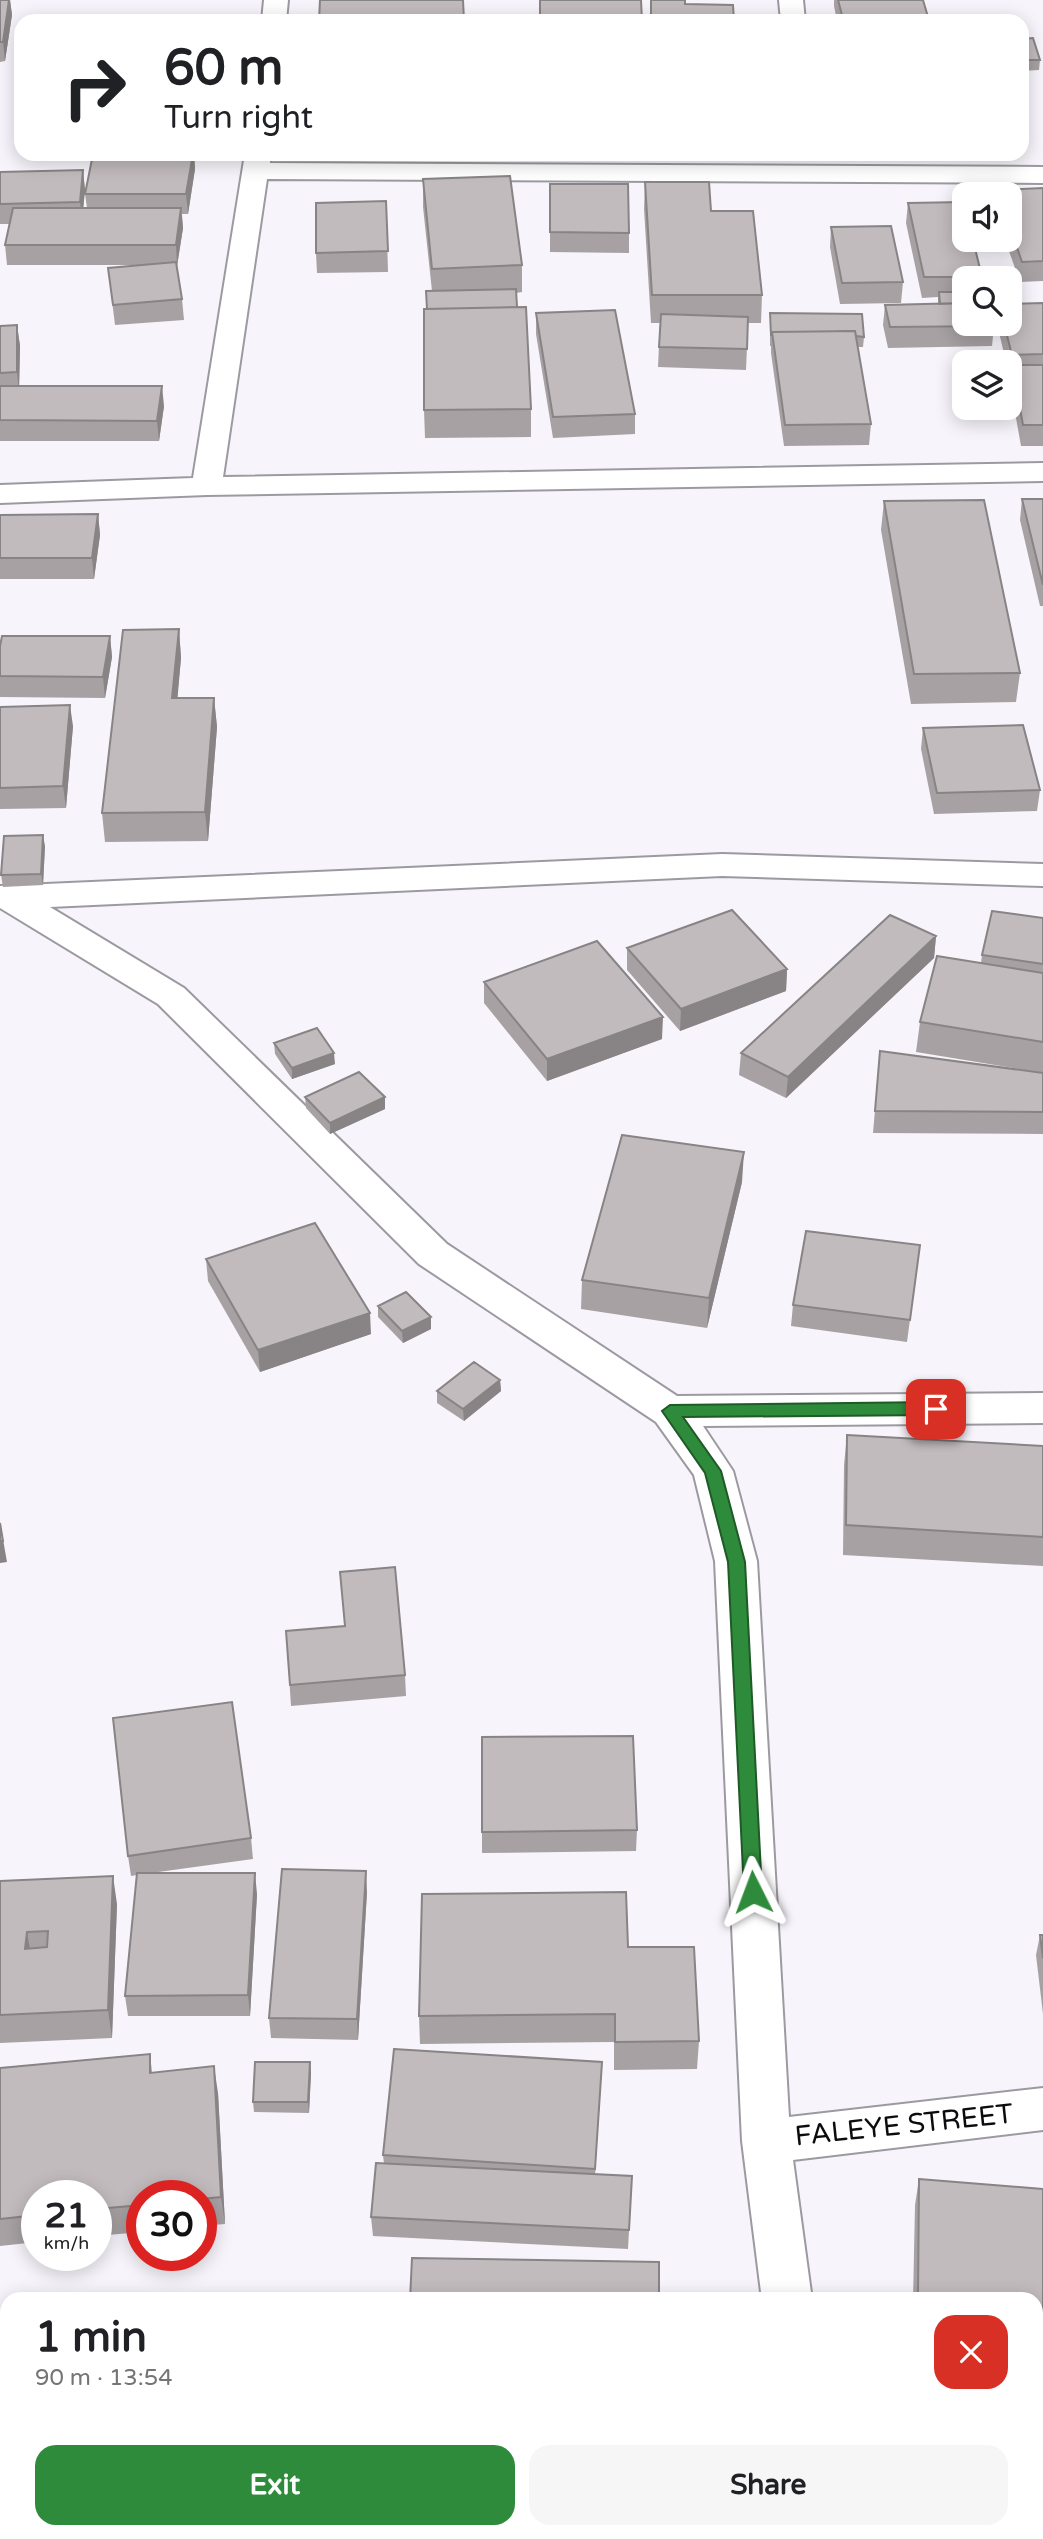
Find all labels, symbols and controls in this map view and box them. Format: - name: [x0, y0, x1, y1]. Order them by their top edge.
- text: 60 m: [164, 39, 283, 98]
- icon: right: [49, 42, 140, 133]
- text: Turn right: [164, 99, 313, 137]
- map controls: [952, 182, 1022, 420]
- button: sound: [952, 182, 1022, 252]
- button: search: [952, 266, 1022, 336]
- button: layers: [952, 350, 1022, 420]
- pin: [906, 1379, 966, 1439]
- icon: arrive: [917, 1390, 955, 1428]
- position arrow: [716, 1855, 790, 1929]
- street label: FALEYE STREET: [793, 2097, 1015, 2153]
- speed limit sign: 30: [126, 2180, 217, 2271]
- text: 21: [45, 2195, 88, 2237]
- text: km/h: [44, 2232, 89, 2254]
- text: 1 min: [35, 2312, 147, 2363]
- button: close: [934, 2315, 1008, 2389]
- text: 90 m · 13:54: [35, 2364, 173, 2392]
- button: Exit: [35, 2445, 515, 2525]
- button: Share: [529, 2445, 1008, 2525]

